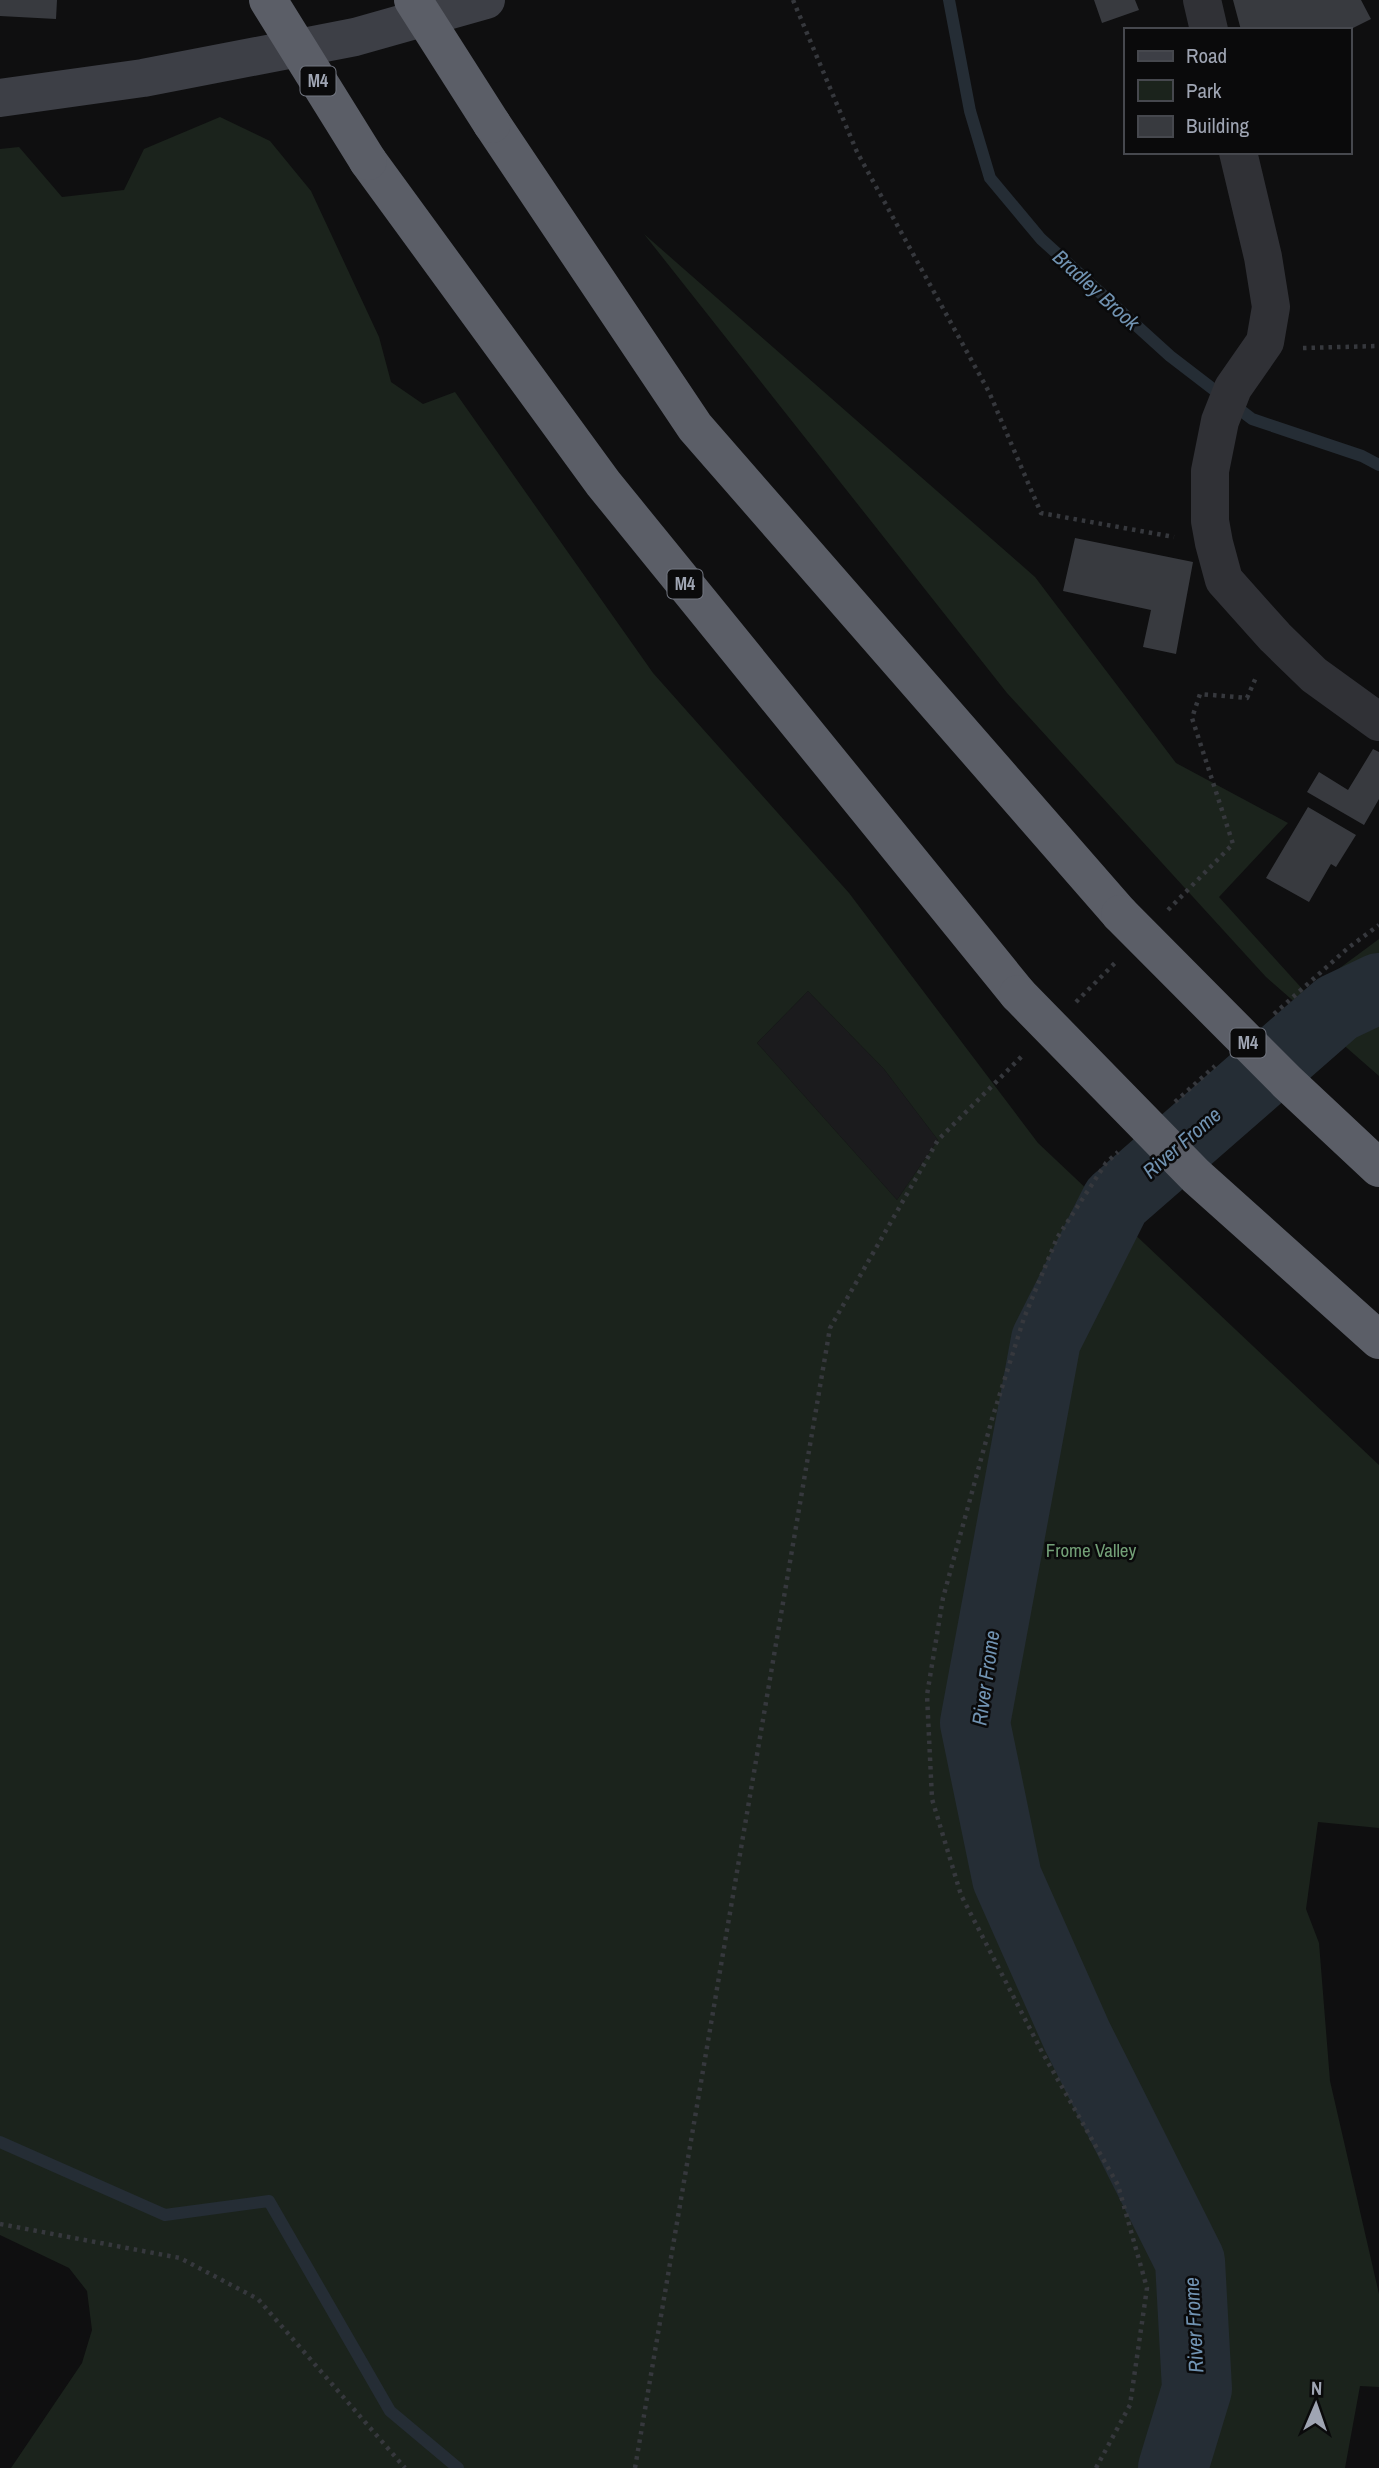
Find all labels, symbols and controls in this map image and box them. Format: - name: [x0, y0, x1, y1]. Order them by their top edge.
- legend: [1124, 28, 1351, 154]
- text: Road: [1186, 41, 1227, 70]
- road number: M4: [300, 66, 336, 96]
- text: Park: [1186, 76, 1222, 105]
- text: Building: [1186, 111, 1250, 140]
- water label: Bradley Brook: [1046, 243, 1147, 338]
- road number: M4: [668, 570, 702, 598]
- road number: M4: [1230, 1028, 1266, 1058]
- water label: River Frome: [1136, 1100, 1227, 1185]
- park label: Frome Valley: [1046, 1537, 1137, 1563]
- water label: River Frome: [964, 1629, 1007, 1727]
- water label: River Frome: [1177, 2276, 1210, 2374]
- north arrow: [1281, 2370, 1351, 2440]
- text: N: [1311, 2375, 1323, 2401]

